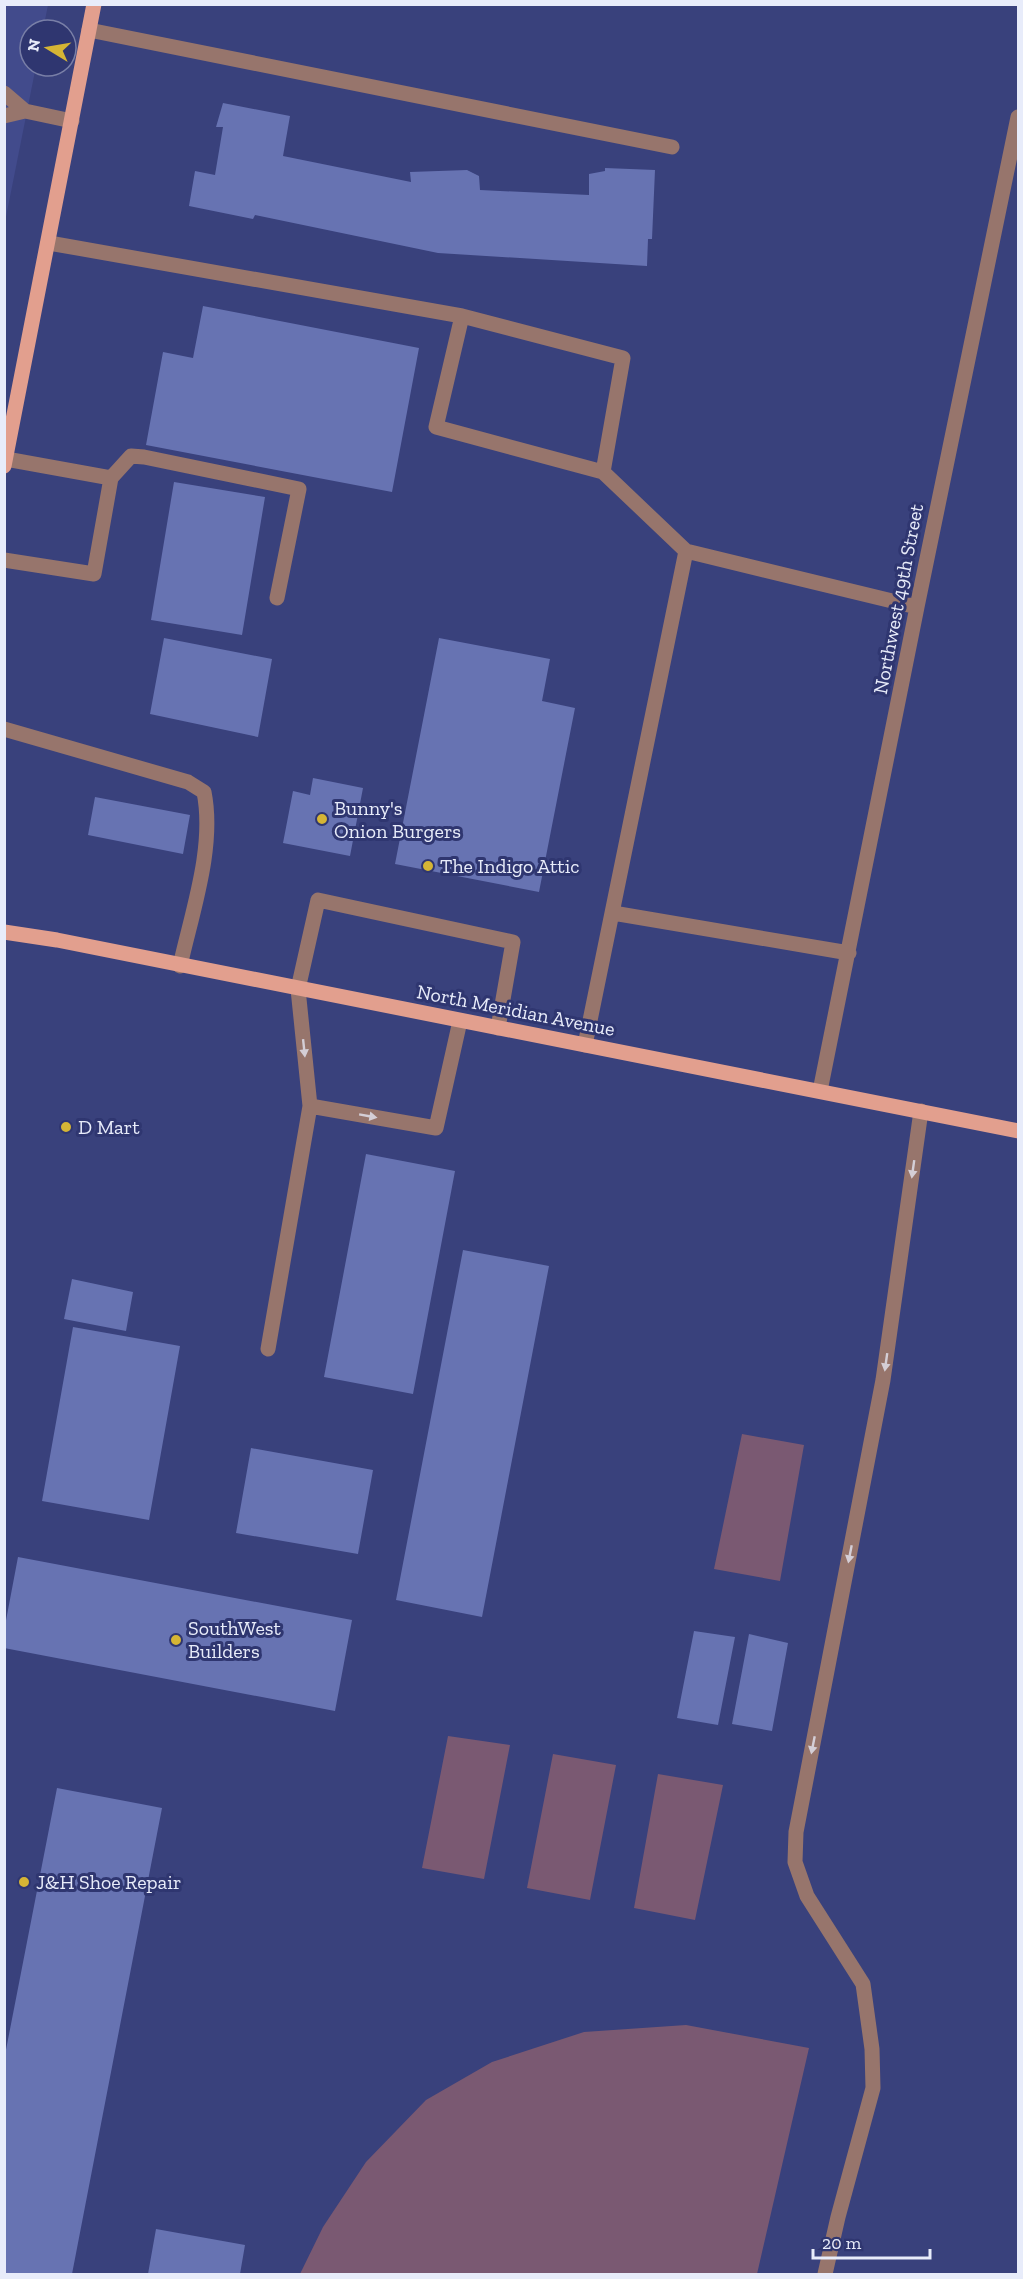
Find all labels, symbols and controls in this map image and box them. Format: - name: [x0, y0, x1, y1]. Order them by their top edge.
- north arrow: [18, 18, 78, 78]
- text: N: [23, 37, 44, 53]
- street label: Northwest 49th Street: [868, 501, 928, 696]
- place label: Bunny's Onion Burgers: [334, 796, 461, 843]
- marker: Bunny's Onion Burgers: [315, 812, 329, 826]
- place label: The Indigo Attic: [440, 854, 580, 878]
- marker: The Indigo Attic: [421, 859, 435, 873]
- street label: North Meridian Avenue: [415, 979, 617, 1041]
- one-way arrow: [299, 1038, 309, 1057]
- one-way arrow: [358, 1112, 377, 1121]
- place label: D Mart: [78, 1115, 140, 1139]
- marker: D Mart: [59, 1120, 73, 1134]
- one-way arrow: [908, 1160, 917, 1179]
- one-way arrow: [881, 1353, 890, 1372]
- one-way arrow: [845, 1544, 854, 1563]
- place label: SouthWest Builders: [188, 1616, 282, 1663]
- marker: SouthWest Builders: [169, 1633, 183, 1647]
- one-way arrow: [808, 1736, 817, 1755]
- place label: J&H Shoe Repair: [36, 1870, 181, 1894]
- marker: J&H Shoe Repair: [17, 1875, 31, 1889]
- scale bar: [813, 2222, 930, 2260]
- text: 20 m: [822, 2232, 862, 2254]

